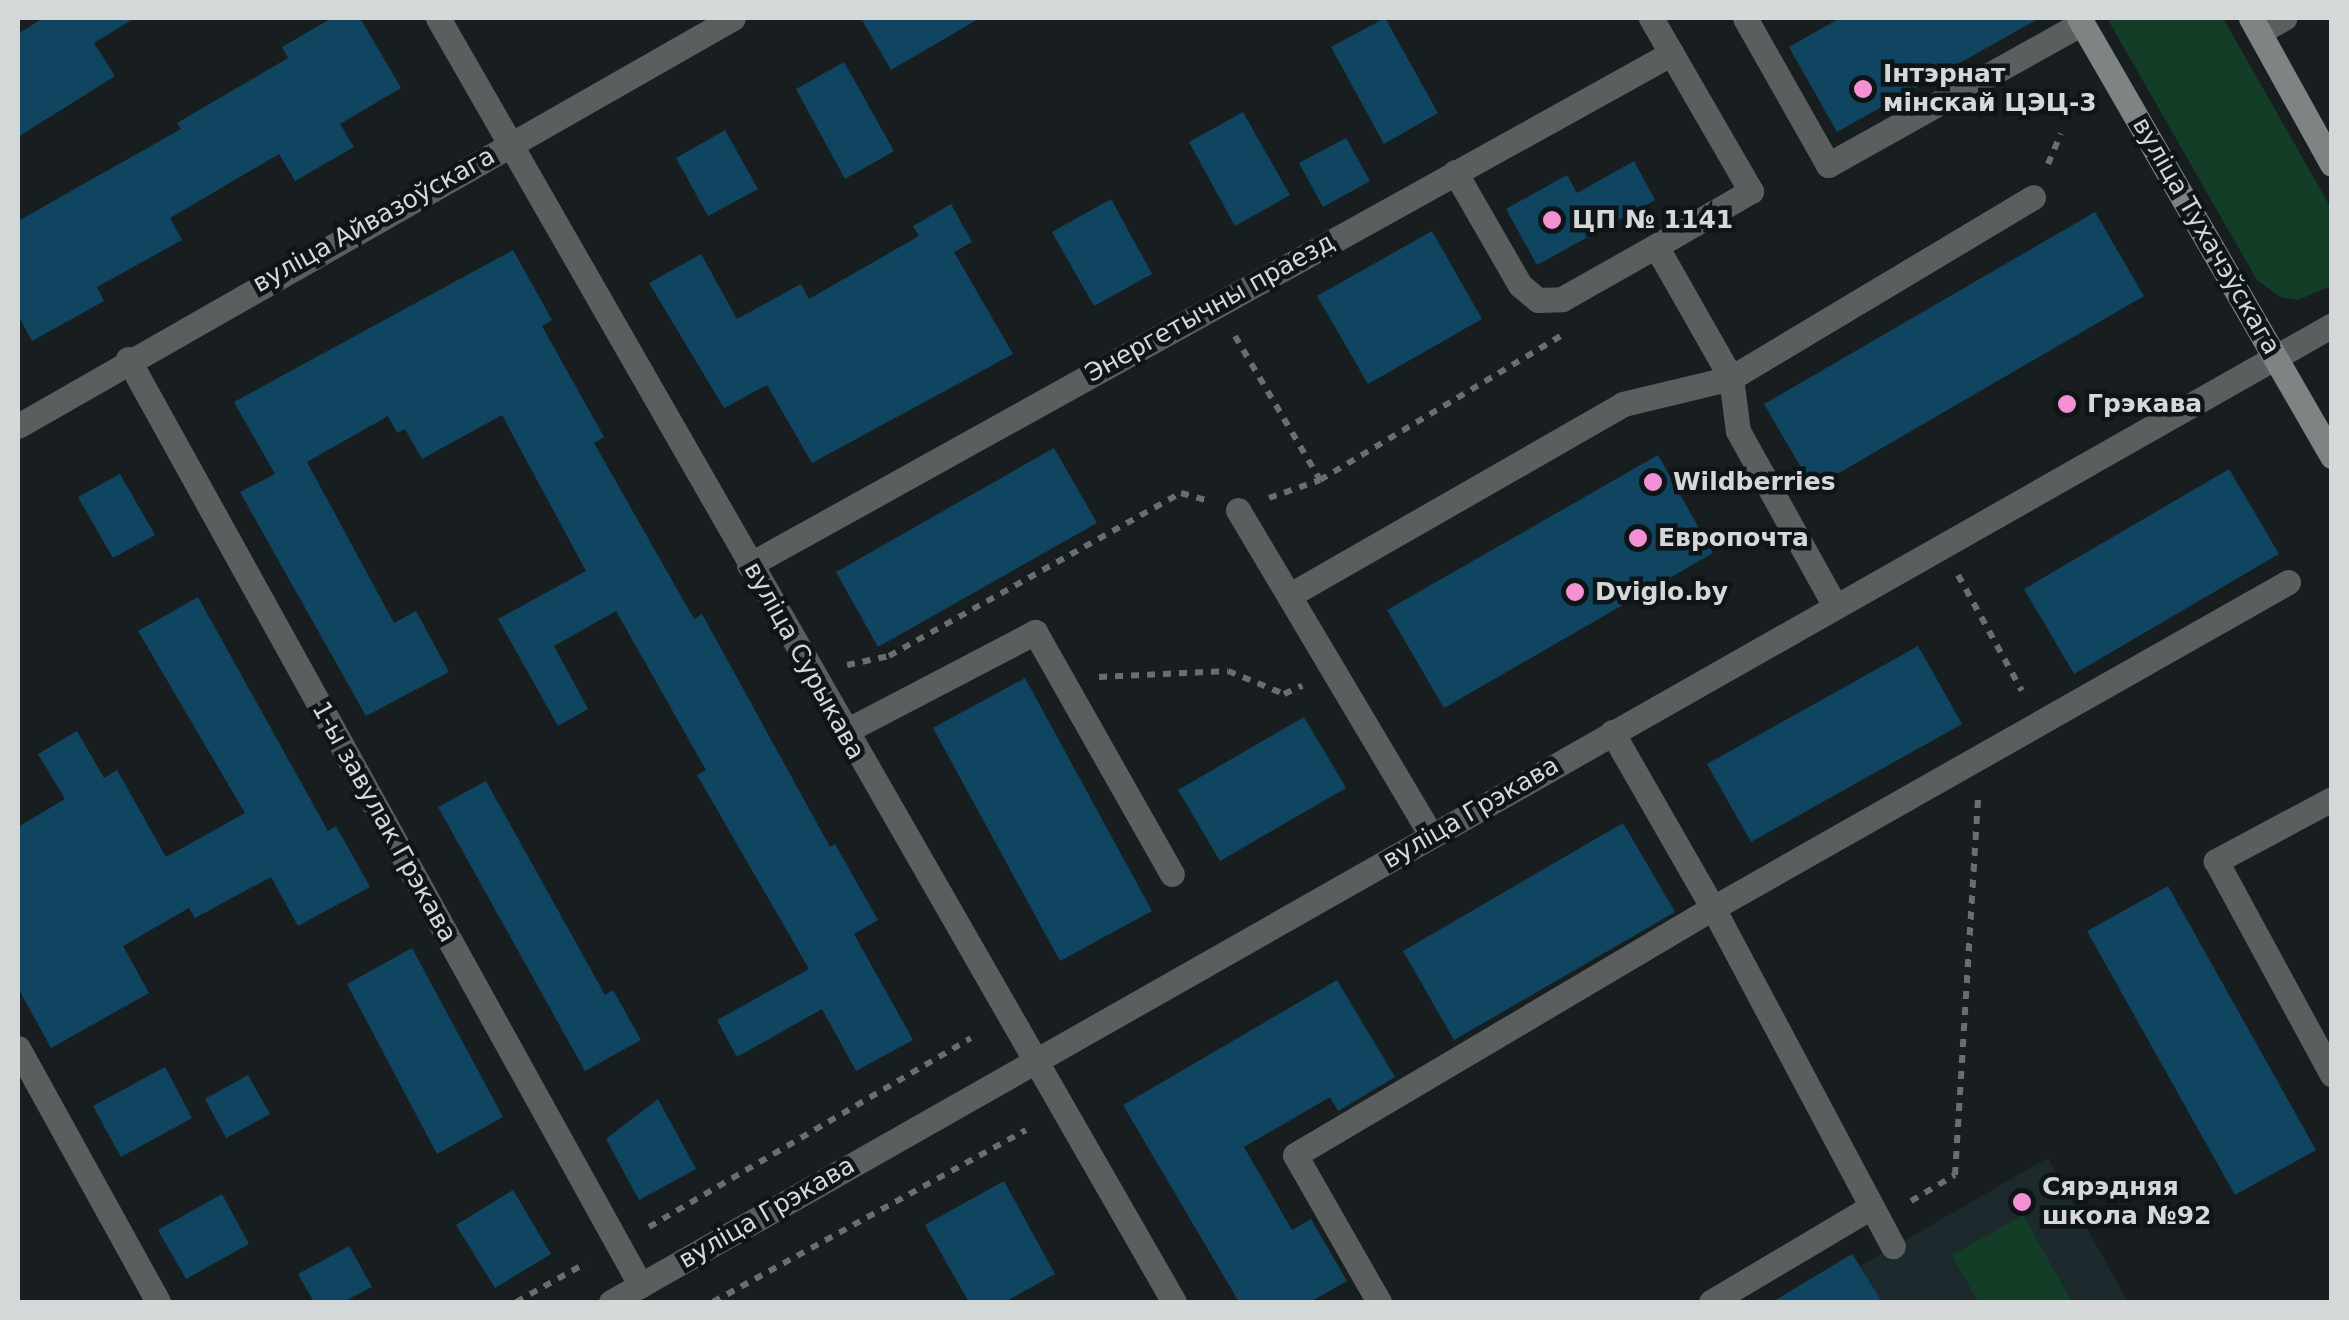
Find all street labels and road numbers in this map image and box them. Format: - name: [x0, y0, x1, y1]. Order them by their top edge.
- street label: вуліца Тухачэўскага: [2126, 112, 2286, 360]
- street label: вуліца Айвазоўскага: [248, 141, 500, 299]
- street label: Энергетычны праезд: [1080, 227, 1340, 389]
- street label: вуліца Сурыкава: [737, 557, 871, 765]
- street label: 1-ы завулак Грэкава: [305, 696, 463, 948]
- street label: вуліца Грэкава: [1378, 750, 1564, 876]
- street label: вуліца Грэкава: [674, 1150, 860, 1276]

